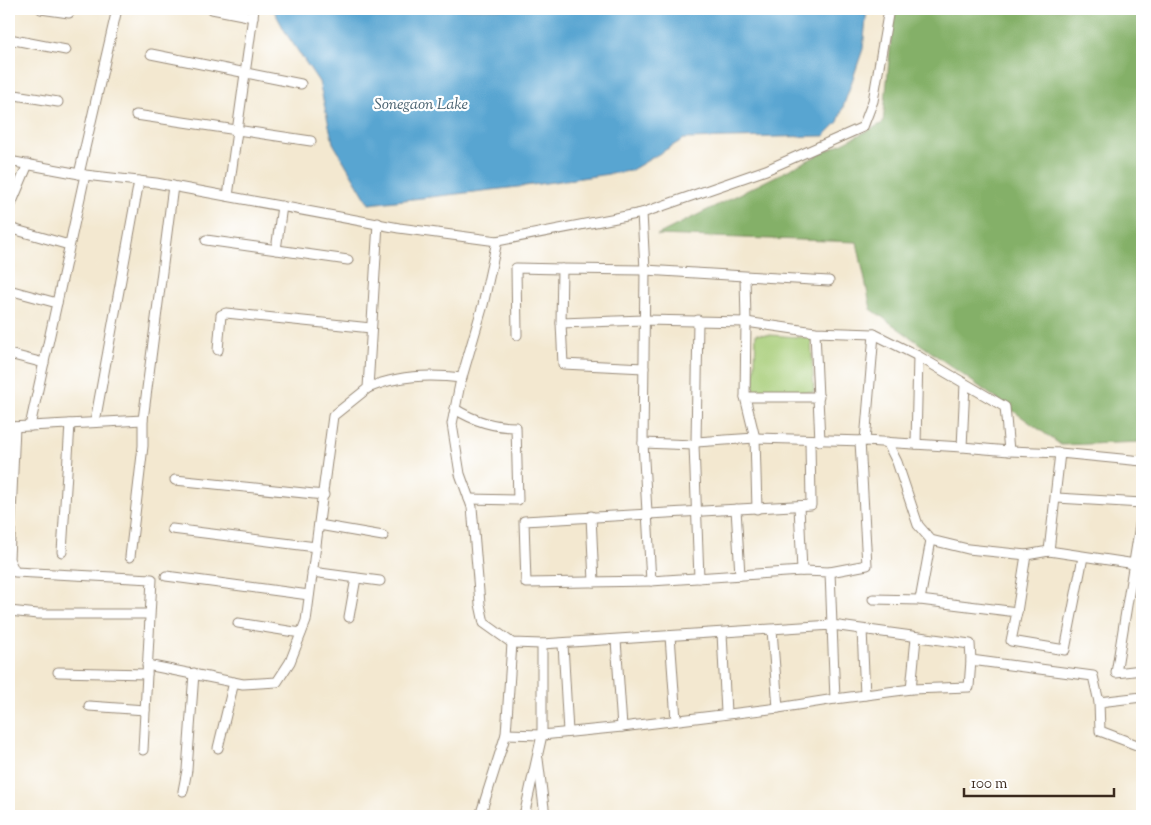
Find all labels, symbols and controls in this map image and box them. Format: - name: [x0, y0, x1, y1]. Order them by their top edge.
- water label: Sonegaon Lake: [374, 94, 468, 117]
- scale bar: [964, 765, 1114, 797]
- text: 100 m: [971, 774, 1008, 795]

